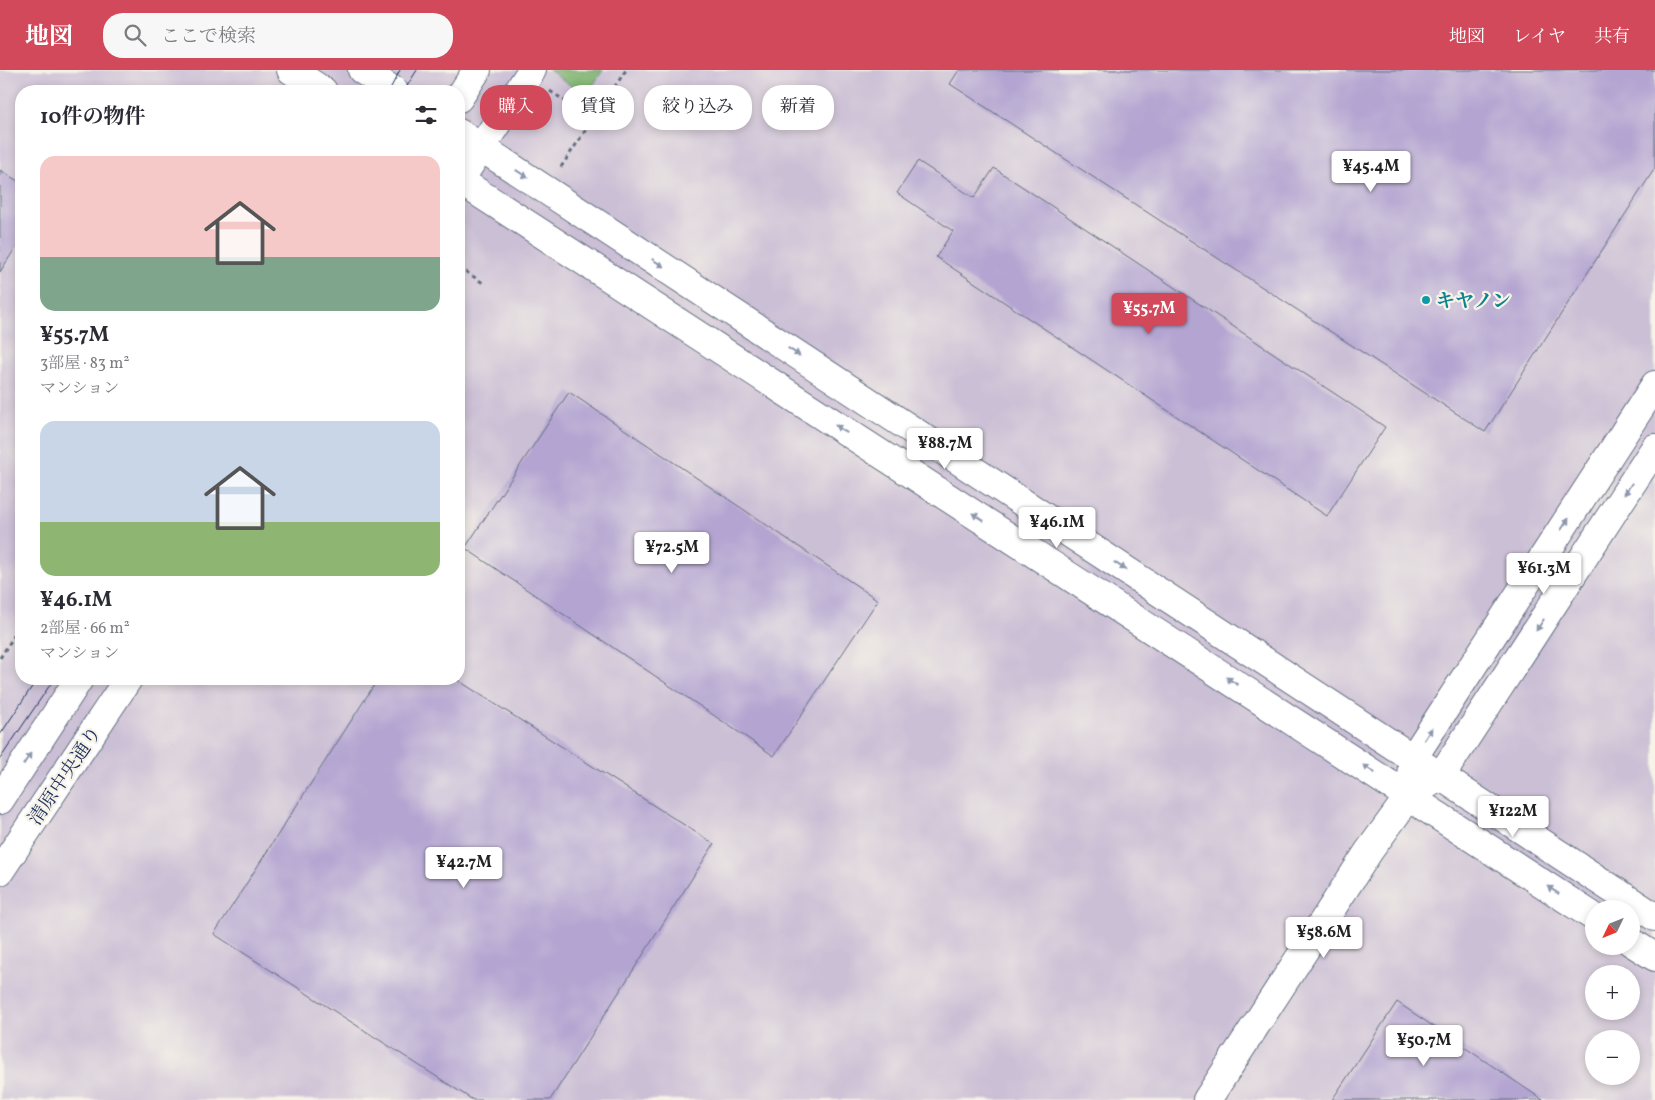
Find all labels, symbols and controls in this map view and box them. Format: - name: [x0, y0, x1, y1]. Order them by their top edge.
- search box: [103, 13, 453, 58]
- text: 地図: [25, 21, 73, 55]
- icon: search: [121, 21, 149, 49]
- text: ここで検索: [161, 24, 256, 50]
- text: 地図: [1449, 25, 1485, 50]
- text: レイヤ: [1513, 25, 1566, 50]
- text: 共有: [1594, 25, 1630, 50]
- chip: 購入: [480, 85, 552, 130]
- chip: 賃貸: [562, 85, 634, 130]
- chip: 絞り込み: [644, 85, 752, 130]
- chip: 新着: [762, 85, 834, 130]
- icon: filters: [412, 101, 440, 129]
- text: 10件の物件: [40, 103, 145, 132]
- pin: ¥45.4M: [1330, 150, 1412, 193]
- text: ¥45.4M: [1343, 156, 1399, 178]
- one-way arrow: [516, 169, 529, 179]
- icon: home: [195, 188, 285, 278]
- one-way arrow: [651, 258, 665, 268]
- place label: キヤノン: [1436, 289, 1511, 315]
- pin: ¥55.7M: [1108, 292, 1190, 335]
- marker: キヤノン: [1420, 294, 1432, 306]
- text: ¥55.7M: [1123, 298, 1175, 320]
- text: ¥55.7M: [40, 321, 109, 350]
- one-way arrow: [787, 347, 801, 357]
- text: 3部屋 · 83 m²: [40, 353, 129, 375]
- text: マンション: [40, 378, 119, 400]
- one-way arrow: [835, 424, 848, 433]
- pin: ¥88.7M: [904, 428, 986, 470]
- text: ¥88.7M: [918, 433, 972, 455]
- icon: home: [195, 453, 285, 543]
- one-way arrow: [1624, 482, 1633, 496]
- pin: ¥46.1M: [1016, 506, 1098, 549]
- one-way arrow: [971, 512, 985, 521]
- text: ¥46.1M: [1030, 512, 1084, 534]
- one-way arrow: [1560, 518, 1570, 531]
- pin: ¥72.5M: [631, 532, 713, 574]
- text: ¥72.5M: [645, 537, 699, 559]
- pin: ¥61.3M: [1503, 552, 1585, 595]
- text: ¥61.3M: [1517, 558, 1571, 580]
- one-way arrow: [1114, 561, 1127, 570]
- text: ¥46.1M: [40, 586, 112, 615]
- text: 2部屋 · 66 m²: [40, 618, 130, 640]
- one-way arrow: [1535, 618, 1544, 632]
- text: マンション: [40, 643, 119, 665]
- one-way arrow: [1225, 676, 1239, 685]
- street label: 清原中央通り: [23, 722, 108, 831]
- one-way arrow: [1424, 727, 1433, 740]
- one-way arrow: [22, 753, 32, 766]
- one-way arrow: [1362, 764, 1375, 774]
- pin: ¥122M: [1478, 796, 1548, 838]
- text: ¥122M: [1489, 801, 1537, 823]
- pin: ¥42.7M: [423, 846, 505, 889]
- text: ¥42.7M: [436, 852, 492, 874]
- one-way arrow: [1546, 885, 1560, 895]
- north arrow: [1585, 900, 1640, 955]
- map controls: [1585, 900, 1640, 1085]
- pin: ¥58.6M: [1283, 916, 1365, 959]
- text: ¥58.6M: [1296, 922, 1352, 944]
- button: +: [1585, 965, 1640, 1020]
- pin: ¥50.7M: [1383, 1024, 1465, 1067]
- text: ¥50.7M: [1397, 1030, 1451, 1052]
- button: −: [1585, 1030, 1640, 1085]

